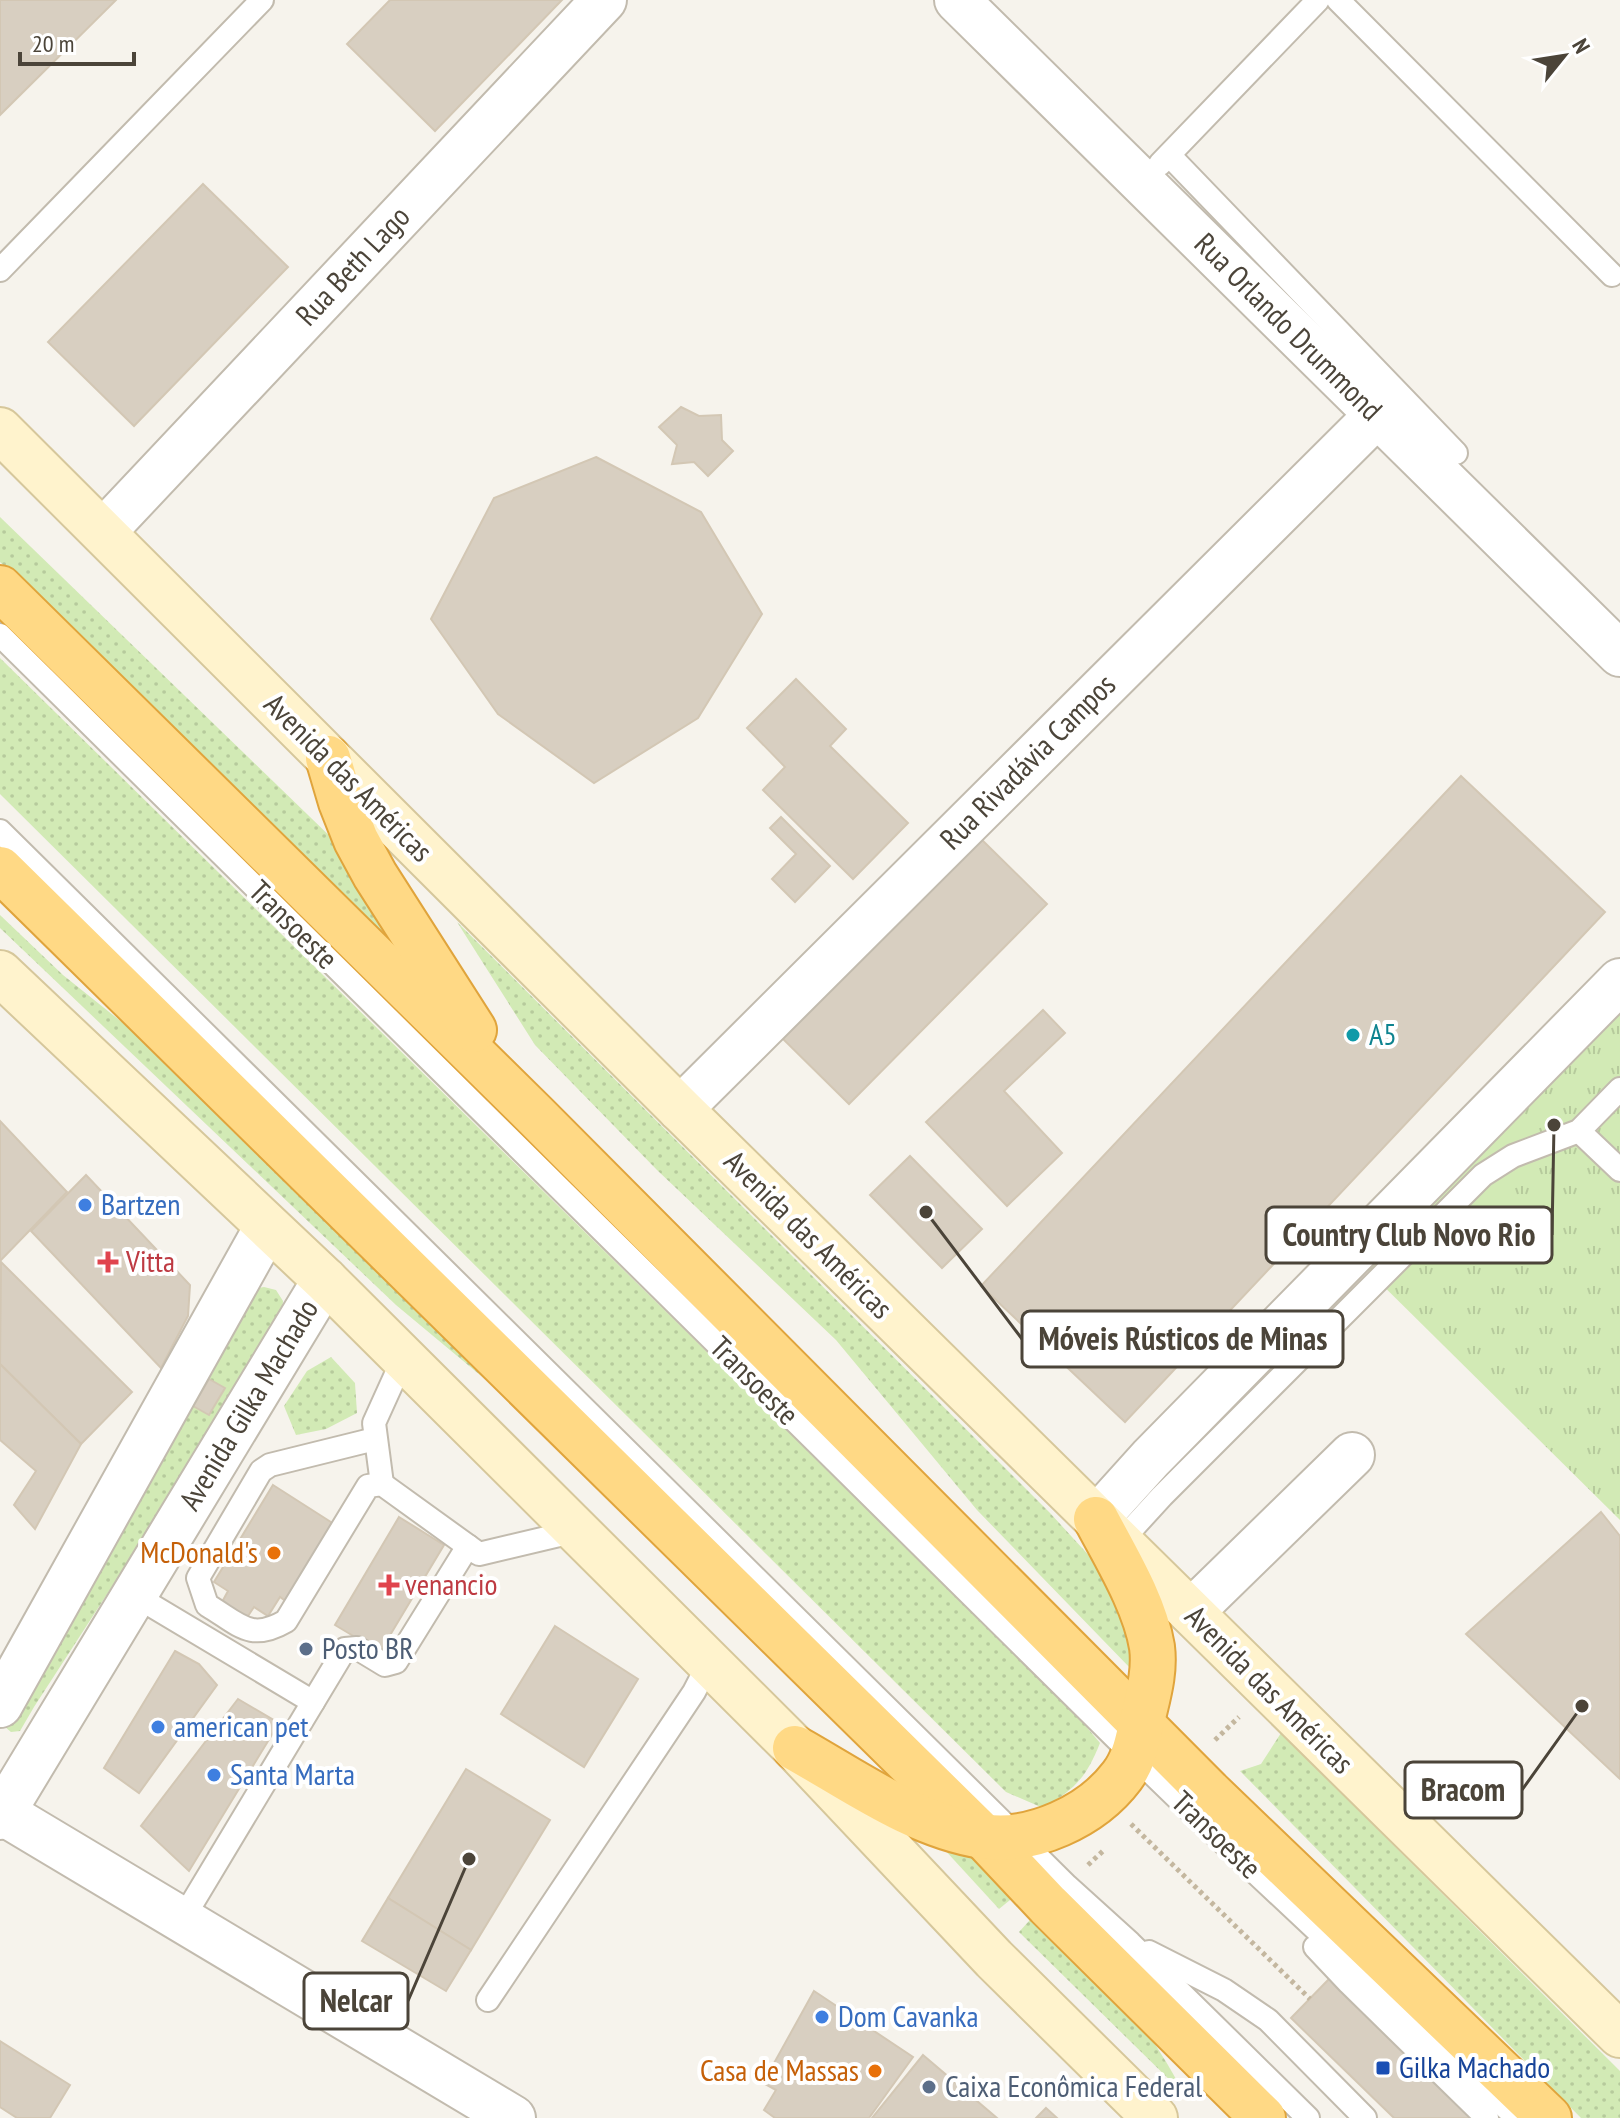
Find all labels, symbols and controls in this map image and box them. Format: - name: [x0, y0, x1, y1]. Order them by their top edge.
- scale bar: [20, 16, 134, 66]
- north arrow: [1524, 16, 1604, 96]
- text: 20 m: [32, 28, 74, 59]
- text: N: [1566, 34, 1596, 58]
- street label: Rua Beth Lago: [286, 197, 417, 333]
- street label: Rua Orlando Drummond: [1187, 224, 1391, 428]
- street label: Rua Rivadávia Campos: [931, 665, 1123, 857]
- street label: Avenida das Américas: [257, 684, 442, 869]
- street label: Transoeste: [241, 871, 347, 977]
- place label: A5: [1369, 1014, 1397, 1053]
- marker: A5: [1344, 1026, 1362, 1044]
- street label: Avenida das Américas: [717, 1141, 902, 1326]
- place label: Bartzen: [101, 1184, 180, 1223]
- marker: Bartzen: [76, 1196, 94, 1214]
- callout: Country Club Novo Rio: [1266, 1207, 1552, 1263]
- text: Country Club Novo Rio: [1283, 1213, 1535, 1255]
- place label: Vitta: [125, 1241, 175, 1280]
- marker: Vitta: [97, 1251, 119, 1273]
- street label: Avenida Gilka Machado: [169, 1292, 326, 1517]
- callout: Móveis Rústicos de Minas: [1022, 1311, 1343, 1367]
- text: Móveis Rústicos de Minas: [1039, 1317, 1328, 1359]
- street label: Transoeste: [702, 1327, 808, 1433]
- place label: McDonald's: [140, 1532, 258, 1571]
- marker: McDonald's: [265, 1544, 283, 1562]
- place label: venancio: [405, 1564, 498, 1603]
- marker: venancio: [380, 1576, 398, 1594]
- street label: Avenida das Américas: [1178, 1596, 1363, 1781]
- place label: Posto BR: [322, 1628, 414, 1667]
- marker: Posto BR: [297, 1640, 315, 1658]
- place label: american pet: [174, 1706, 309, 1745]
- marker: american pet: [149, 1718, 167, 1736]
- place label: Santa Marta: [230, 1754, 355, 1793]
- callout: Bracom: [1405, 1762, 1522, 1818]
- marker: Santa Marta: [205, 1766, 223, 1784]
- text: Bracom: [1421, 1768, 1505, 1810]
- street label: Transoeste: [1164, 1782, 1270, 1886]
- callout: Nelcar: [304, 1973, 408, 2029]
- text: Nelcar: [320, 1979, 393, 2021]
- place label: Dom Cavanka: [838, 1996, 978, 2035]
- marker: Dom Cavanka: [813, 2008, 831, 2026]
- place label: Gilka Machado: [1399, 2047, 1550, 2086]
- place label: Casa de Massas: [700, 2050, 859, 2089]
- marker: Gilka Machado: [1374, 2059, 1392, 2077]
- marker: Casa de Massas: [866, 2062, 884, 2080]
- place label: Caixa Econômica Federal: [945, 2066, 1202, 2105]
- marker: Caixa Econômica Federal: [920, 2078, 938, 2096]

